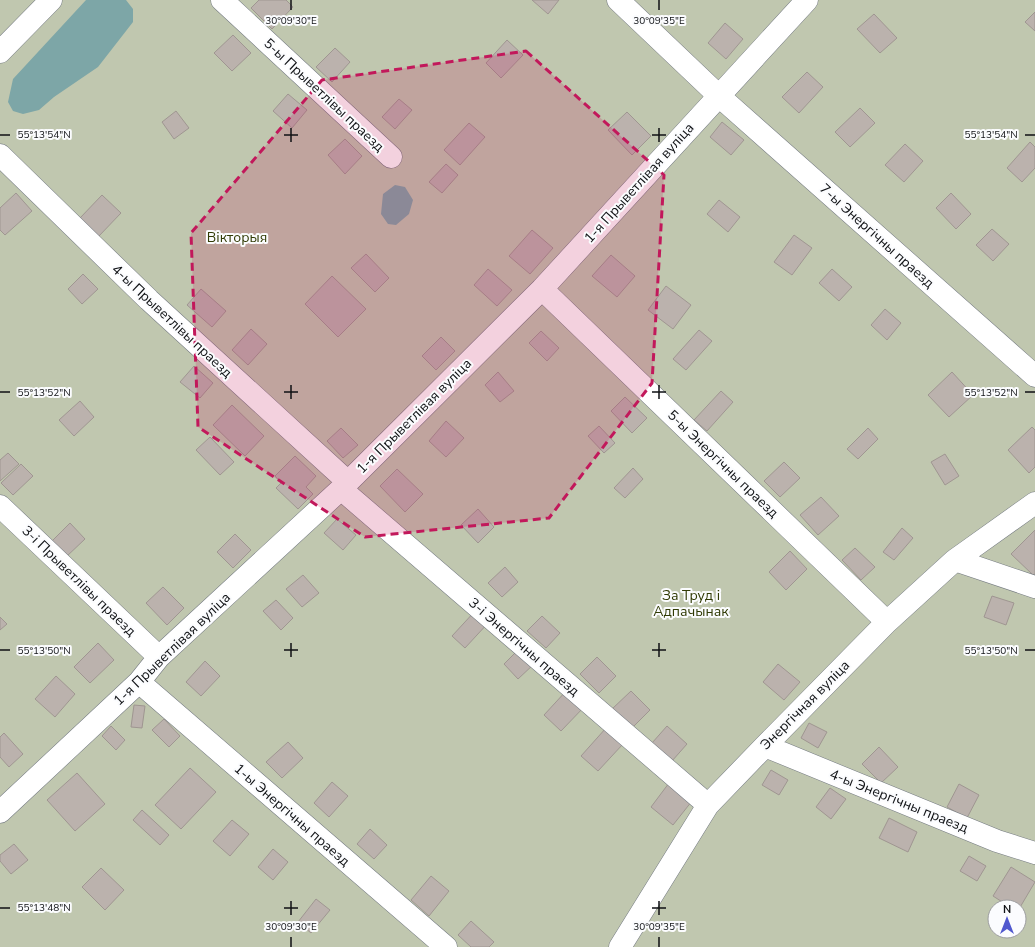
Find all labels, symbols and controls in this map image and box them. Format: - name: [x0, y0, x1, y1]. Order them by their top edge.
- text: 30°09'30"E: [265, 14, 317, 28]
- text: 30°09'35"E: [633, 14, 685, 28]
- street label: 5-ы Прыветлівы праезд: [260, 34, 388, 156]
- street label: 1-я Прыветлівая вуліца: [580, 119, 698, 247]
- text: 55°13'54"N: [17, 128, 71, 142]
- text: 55°13'54"N: [964, 128, 1018, 142]
- street label: 7-ы Энергічны праезд: [816, 179, 938, 293]
- park label: Вікторыя: [207, 228, 267, 247]
- street label: 4-ы Прыветлівы праезд: [108, 260, 236, 382]
- street label: 1-я Прыветлівая вуліца: [352, 354, 476, 478]
- text: 55°13'52"N: [17, 386, 71, 400]
- text: 55°13'52"N: [964, 386, 1018, 400]
- street label: 5-ы Энергічны праезд: [663, 406, 783, 522]
- street label: 3-і Прыветлівы праезд: [18, 521, 140, 641]
- park label: За Труд і Адпачынак: [653, 586, 729, 621]
- street label: 1-я Прыветлівая вуліца: [109, 588, 235, 710]
- street label: 3-і Энергічны праезд: [465, 594, 583, 700]
- text: 55°13'50"N: [17, 644, 71, 658]
- text: 55°13'50"N: [964, 644, 1018, 658]
- street label: Энергічная вуліца: [756, 656, 854, 754]
- street label: 1-ы Энергічны праезд: [230, 759, 354, 871]
- street label: 4-ы Энергічны праезд: [827, 764, 971, 838]
- north arrow: [987, 899, 1027, 939]
- text: 55°13'48"N: [17, 901, 71, 915]
- text: N: [1003, 902, 1011, 917]
- text: 30°09'30"E: [265, 920, 317, 934]
- text: 30°09'35"E: [633, 920, 685, 934]

